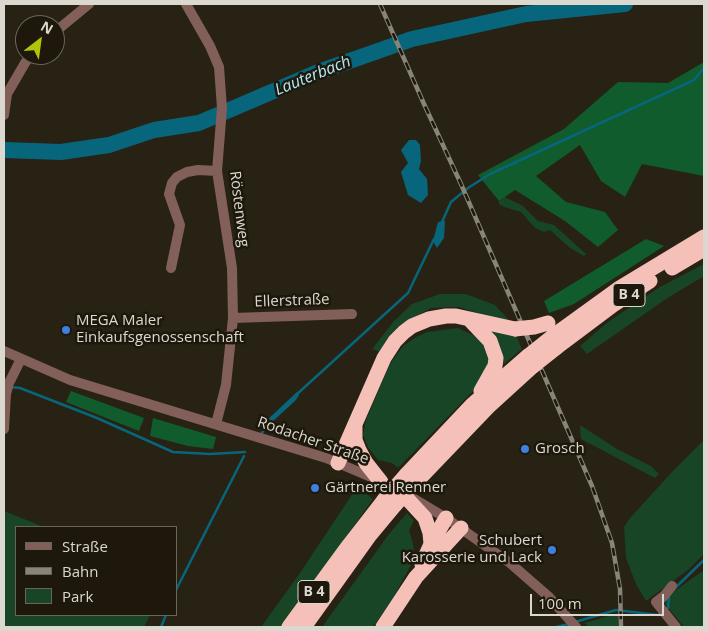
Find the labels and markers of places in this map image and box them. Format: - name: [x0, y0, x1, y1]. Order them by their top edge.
- place label: MEGA Maler Einkaufsgenossenschaft: [76, 312, 244, 347]
- marker: MEGA Maler Einkaufsgenossenschaft: [60, 324, 72, 336]
- place label: Grosch: [535, 440, 585, 458]
- marker: Grosch: [519, 443, 531, 455]
- place label: Gärtnerei Renner: [325, 479, 446, 497]
- marker: Gärtnerei Renner: [309, 482, 321, 494]
- place label: Schubert Karosserie und Lack: [402, 532, 542, 567]
- marker: Schubert Karosserie und Lack: [546, 544, 558, 556]

